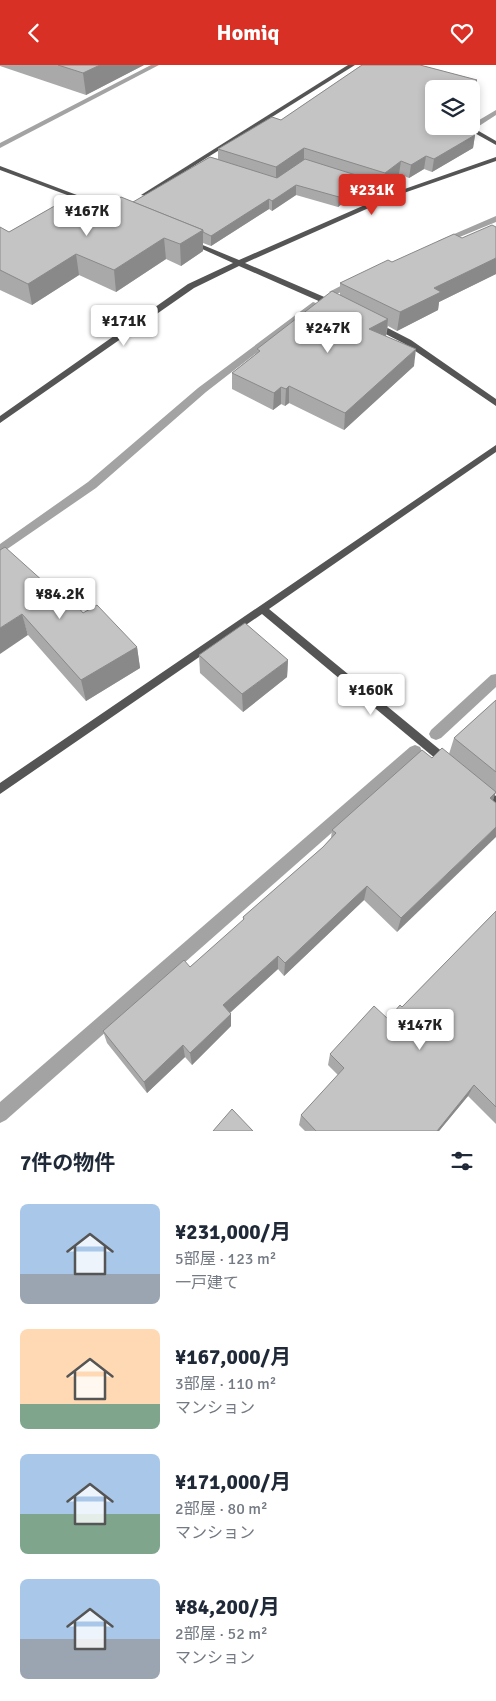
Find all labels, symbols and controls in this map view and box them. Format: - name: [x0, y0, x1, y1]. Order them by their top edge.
- icon: back: [20, 19, 48, 47]
- text: Homiq: [217, 19, 279, 46]
- icon: heart: [448, 19, 476, 47]
- map controls: [425, 80, 480, 135]
- button: layers: [425, 80, 480, 135]
- pin: ¥231K: [337, 173, 407, 216]
- text: ¥231K: [350, 180, 394, 200]
- pin: ¥167K: [52, 195, 122, 237]
- text: ¥167K: [65, 201, 109, 221]
- pin: ¥171K: [89, 305, 159, 347]
- text: ¥171K: [102, 311, 146, 331]
- pin: ¥247K: [293, 311, 363, 354]
- text: ¥247K: [306, 318, 350, 338]
- pin: ¥84.2K: [19, 577, 101, 620]
- text: ¥84.2K: [35, 584, 85, 604]
- pin: ¥160K: [336, 673, 406, 716]
- text: ¥160K: [349, 680, 393, 700]
- pin: ¥147K: [385, 1009, 455, 1051]
- text: ¥147K: [398, 1015, 442, 1035]
- icon: filters: [448, 1147, 476, 1175]
- text: 7件の物件: [20, 1150, 115, 1176]
- text: ¥231,000/月: [175, 1219, 291, 1245]
- icon: home: [60, 1224, 120, 1284]
- text: 5部屋 · 123 m²: [175, 1249, 276, 1269]
- text: 一戸建て: [175, 1273, 239, 1293]
- text: ¥167,000/月: [175, 1344, 291, 1370]
- icon: home: [60, 1349, 120, 1409]
- text: 3部屋 · 110 m²: [175, 1374, 276, 1394]
- text: マンション: [175, 1398, 255, 1418]
- text: ¥171,000/月: [175, 1469, 291, 1495]
- icon: home: [60, 1474, 120, 1534]
- text: 2部屋 · 80 m²: [175, 1499, 268, 1519]
- text: マンション: [175, 1523, 255, 1543]
- text: ¥84,200/月: [175, 1594, 280, 1620]
- icon: home: [60, 1599, 120, 1659]
- text: 2部屋 · 52 m²: [175, 1624, 268, 1644]
- text: マンション: [175, 1648, 255, 1668]

